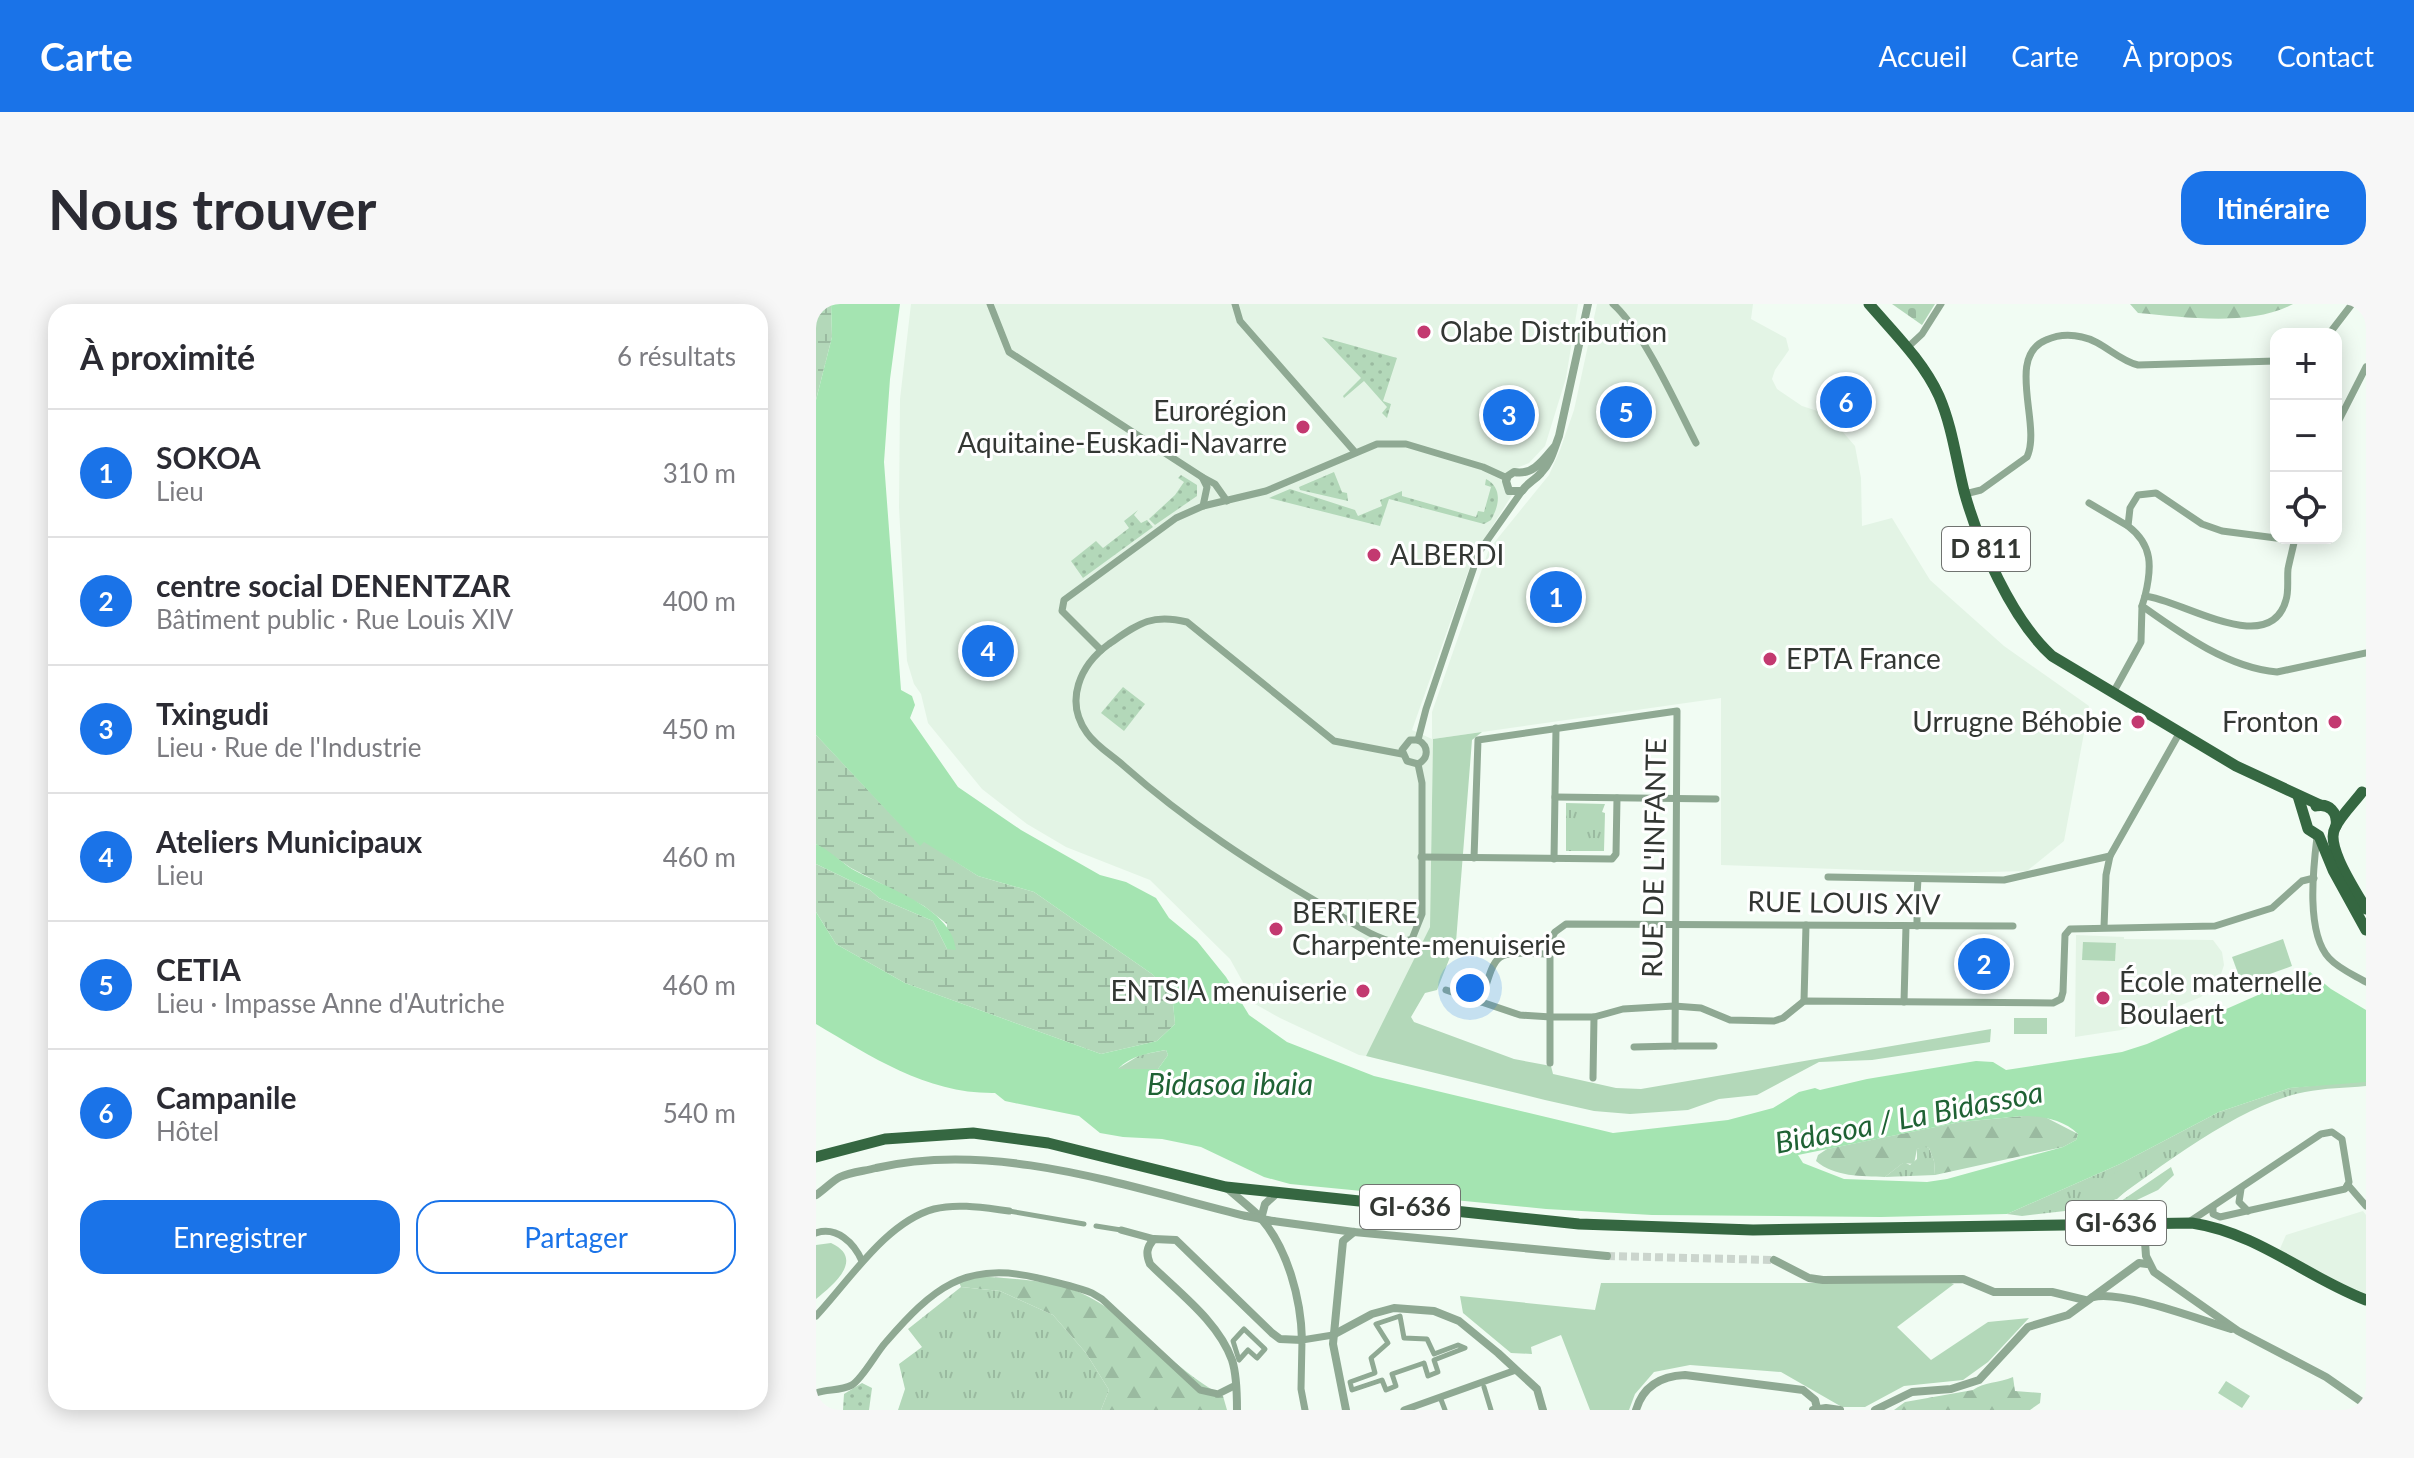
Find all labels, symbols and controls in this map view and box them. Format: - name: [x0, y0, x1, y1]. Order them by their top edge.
- text: Carte: [40, 33, 133, 79]
- text: Accueil: [1878, 39, 1967, 73]
- text: Carte: [2011, 39, 2079, 73]
- text: À propos: [2123, 39, 2233, 73]
- text: Contact: [2277, 39, 2374, 73]
- button: Itinéraire: [2181, 171, 2366, 245]
- text: Nous trouver: [48, 175, 376, 242]
- place label: Olabe Distribution: [1440, 314, 1667, 348]
- marker: Olabe Distribution: [1415, 323, 1433, 341]
- map controls: [2270, 328, 2342, 544]
- button: +: [2270, 328, 2342, 400]
- text: À proximité: [80, 336, 255, 377]
- text: 6 résultats: [617, 340, 736, 372]
- pin: 6: [1820, 372, 1872, 432]
- pin: 5: [1600, 382, 1652, 442]
- pin: 3: [1483, 385, 1535, 445]
- place label: Eurorégion Aquitaine-Euskadi-Navarre: [957, 393, 1287, 459]
- button: −: [2270, 400, 2342, 472]
- marker: Eurorégion Aquitaine-Euskadi-Navarre: [1294, 418, 1312, 436]
- text: SOKOA: [156, 439, 261, 475]
- text: 1: [98, 457, 114, 489]
- text: 310 m: [663, 457, 736, 489]
- button: locate: [2270, 472, 2342, 544]
- text: Lieu: [156, 475, 204, 507]
- road number: D 811: [1942, 527, 2030, 571]
- place label: ALBERDI: [1390, 537, 1504, 571]
- marker: ALBERDI: [1365, 546, 1383, 564]
- text: centre social DENENTZAR: [156, 567, 510, 603]
- pin: 1: [1530, 567, 1582, 627]
- text: 2: [98, 585, 114, 617]
- text: 400 m: [663, 585, 736, 617]
- text: Bâtiment public · Rue Louis XIV: [156, 603, 513, 635]
- pin: 4: [962, 621, 1014, 681]
- place label: EPTA France: [1786, 641, 1941, 675]
- marker: EPTA France: [1761, 650, 1779, 668]
- text: Txingudi: [156, 695, 269, 731]
- place label: Urrugne Béhobie: [1912, 704, 2122, 738]
- place label: Fronton: [2222, 704, 2319, 738]
- text: 3: [98, 713, 114, 745]
- text: 450 m: [663, 713, 736, 745]
- marker: Urrugne Béhobie: [2129, 713, 2147, 731]
- marker: Fronton: [2326, 713, 2344, 731]
- text: Lieu · Rue de l'Industrie: [156, 731, 422, 763]
- street label: RUE DE L'INFANTE: [1634, 738, 1672, 978]
- text: Ateliers Municipaux: [156, 823, 422, 859]
- text: 4: [98, 841, 114, 873]
- text: 460 m: [663, 841, 736, 873]
- text: Lieu: [156, 859, 204, 891]
- street label: RUE LOUIS XIV: [1747, 883, 1941, 921]
- place label: BERTIERE Charpente-menuiserie: [1292, 895, 1566, 961]
- marker: BERTIERE Charpente-menuiserie: [1267, 920, 1285, 938]
- pin: 2: [1958, 934, 2010, 994]
- text: CETIA: [156, 951, 241, 987]
- place label: École maternelle Boulaert: [2119, 964, 2322, 1030]
- your location: [1450, 968, 1490, 1008]
- text: 5: [98, 969, 114, 1001]
- text: 460 m: [663, 969, 736, 1001]
- place label: ENTSIA menuiserie: [1110, 973, 1347, 1007]
- marker: ENTSIA menuiserie: [1354, 982, 1372, 1000]
- text: Lieu · Impasse Anne d'Autriche: [156, 987, 505, 1019]
- marker: École maternelle Boulaert: [2094, 989, 2112, 1007]
- water label: Bidasoa ibaia: [1147, 1065, 1313, 1101]
- water label: Bidasoa / La Bidassoa: [1772, 1072, 2046, 1160]
- text: Campanile: [156, 1079, 296, 1115]
- text: 6: [98, 1097, 114, 1129]
- text: 540 m: [663, 1097, 736, 1129]
- text: Hôtel: [156, 1115, 219, 1147]
- road number: GI-636: [1360, 1185, 1460, 1229]
- button: Enregistrer: [80, 1200, 400, 1274]
- button: Partager: [416, 1200, 736, 1274]
- road number: GI-636: [2066, 1201, 2166, 1245]

